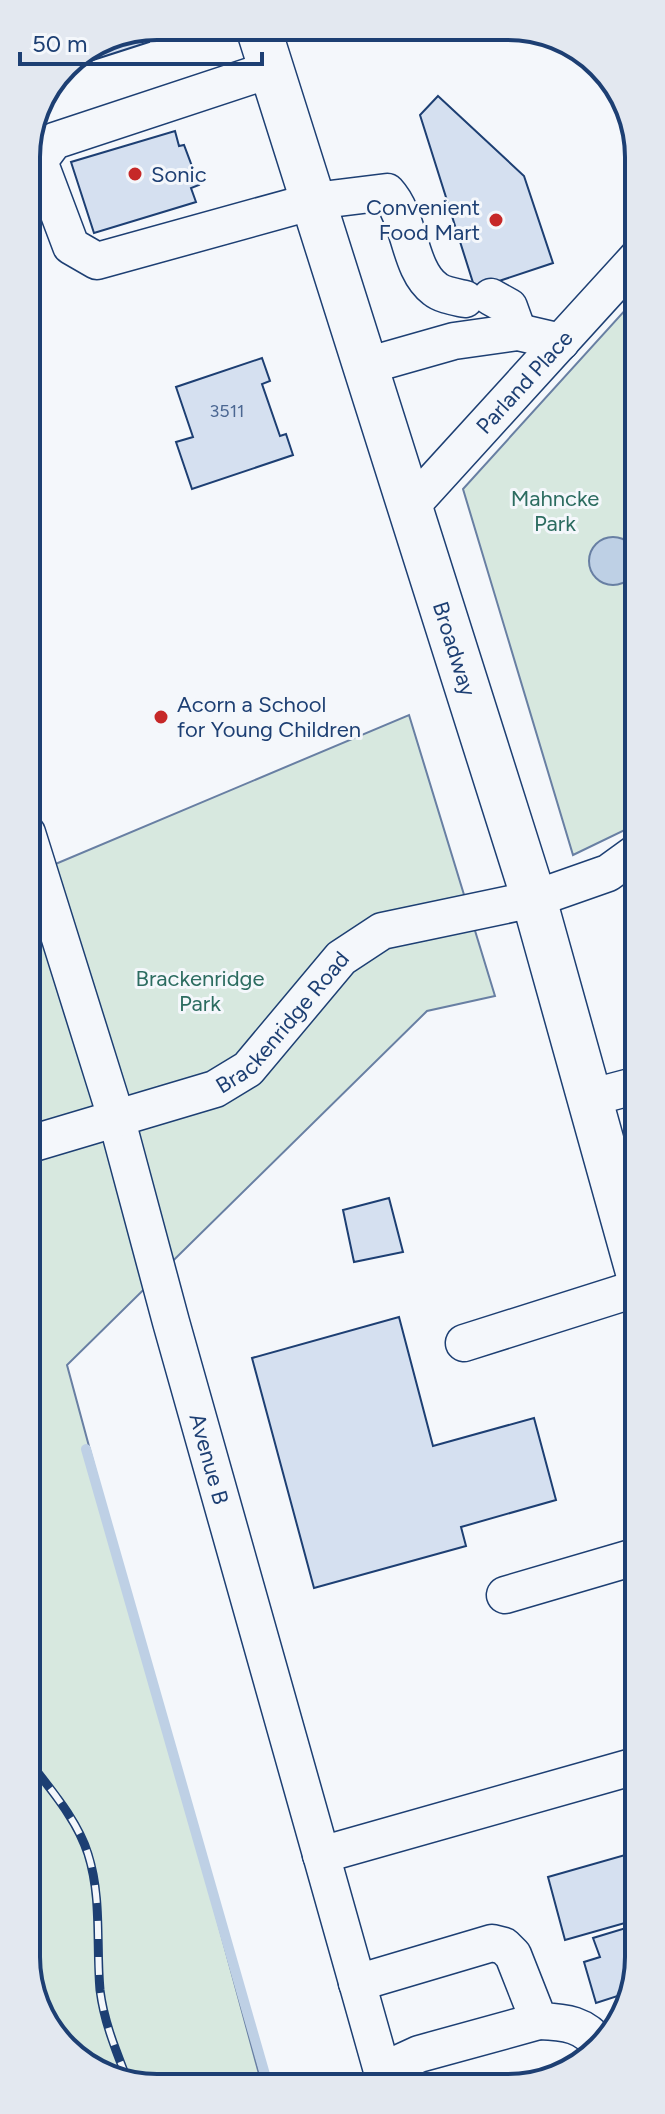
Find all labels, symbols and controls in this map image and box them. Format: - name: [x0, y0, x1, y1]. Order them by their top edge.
- scale bar: [20, 16, 262, 66]
- text: 50 m: [32, 29, 88, 58]
- place label: Sonic: [151, 161, 207, 188]
- marker: Sonic: [126, 165, 144, 183]
- place label: Convenient Food Mart: [366, 194, 480, 246]
- marker: Convenient Food Mart: [487, 211, 505, 229]
- street label: Parland Place: [471, 325, 579, 440]
- house number: 3511: [209, 400, 245, 422]
- park label: Mahncke Park: [511, 485, 599, 537]
- street label: Broadway: [427, 598, 482, 700]
- place label: Acorn a School for Young Children: [177, 691, 361, 743]
- marker: Acorn a School for Young Children: [152, 708, 170, 726]
- street label: Brackenridge Road: [211, 946, 355, 1099]
- park label: Brackenridge Park: [135, 965, 265, 1017]
- street label: Avenue B: [183, 1410, 235, 1508]

